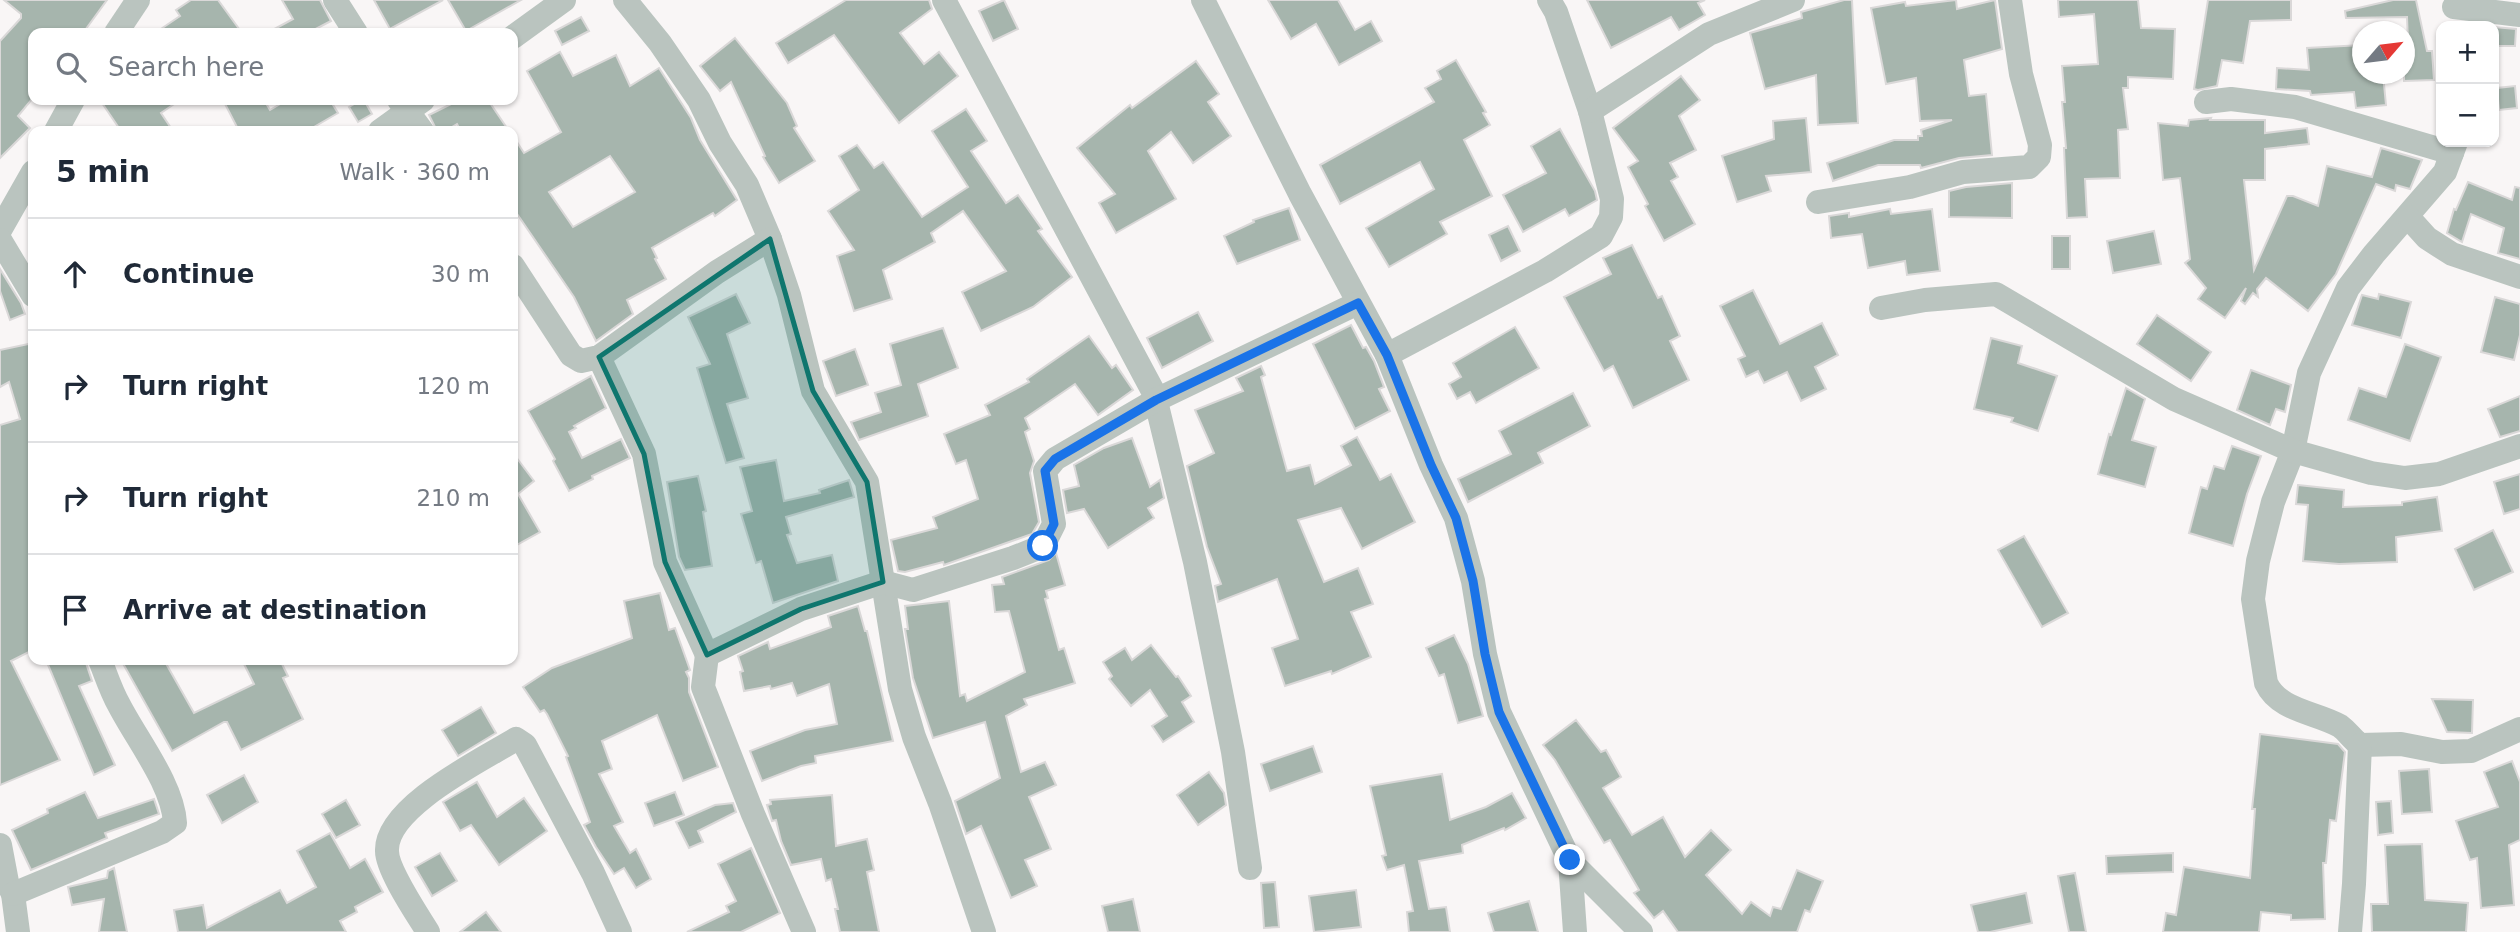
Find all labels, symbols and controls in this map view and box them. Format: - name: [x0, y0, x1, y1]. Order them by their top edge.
- north arrow: [2352, 21, 2415, 84]
- map controls: [2436, 21, 2499, 147]
- button: +: [2436, 21, 2499, 84]
- search box: [28, 28, 518, 105]
- icon: search: [52, 48, 90, 86]
- text: Search here: [108, 52, 264, 82]
- button: −: [2436, 84, 2499, 147]
- text: 5 min: [56, 154, 150, 189]
- text: Walk · 360 m: [339, 159, 490, 185]
- icon: ahead: [56, 255, 94, 293]
- text: Continue: [123, 259, 254, 289]
- text: 30 m: [431, 261, 490, 287]
- icon: right: [56, 367, 94, 405]
- text: Turn right: [123, 371, 268, 401]
- text: 120 m: [416, 373, 490, 399]
- icon: right: [56, 479, 94, 517]
- text: Turn right: [123, 483, 268, 513]
- text: 210 m: [416, 485, 490, 511]
- route start: [1027, 530, 1058, 561]
- icon: arrive: [56, 591, 94, 629]
- text: Arrive at destination: [123, 595, 427, 625]
- route end: [1554, 844, 1585, 875]

